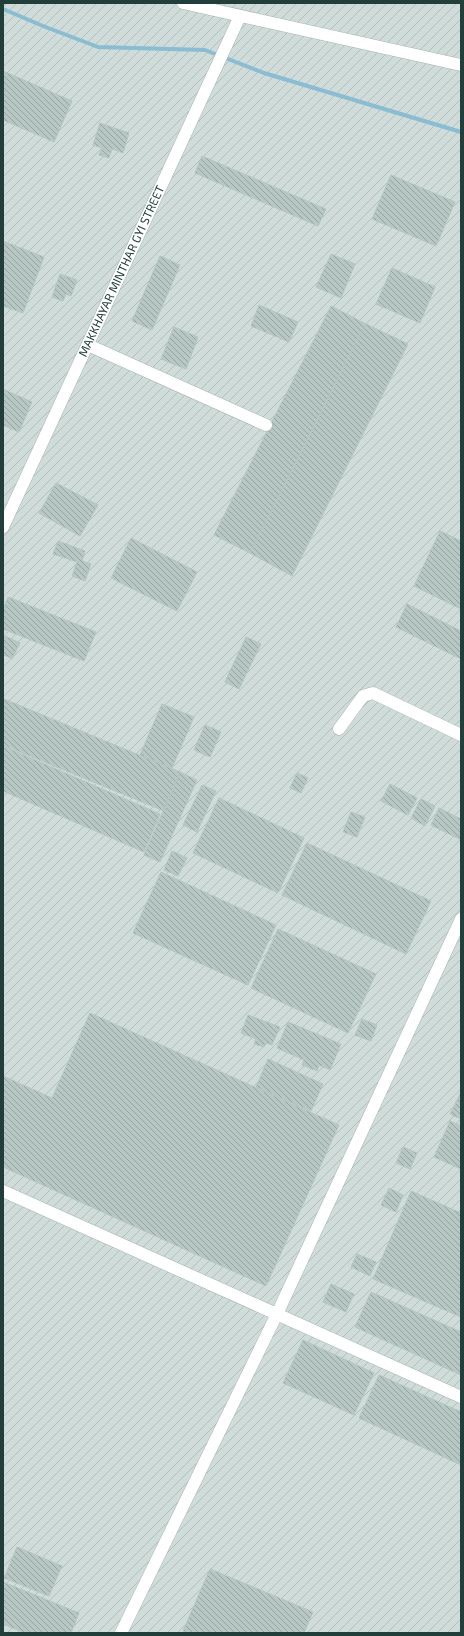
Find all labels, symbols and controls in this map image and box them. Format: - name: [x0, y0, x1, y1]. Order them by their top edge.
- street label: MAKKHAYAR MINTHAR GYI STREET: [75, 183, 167, 359]

